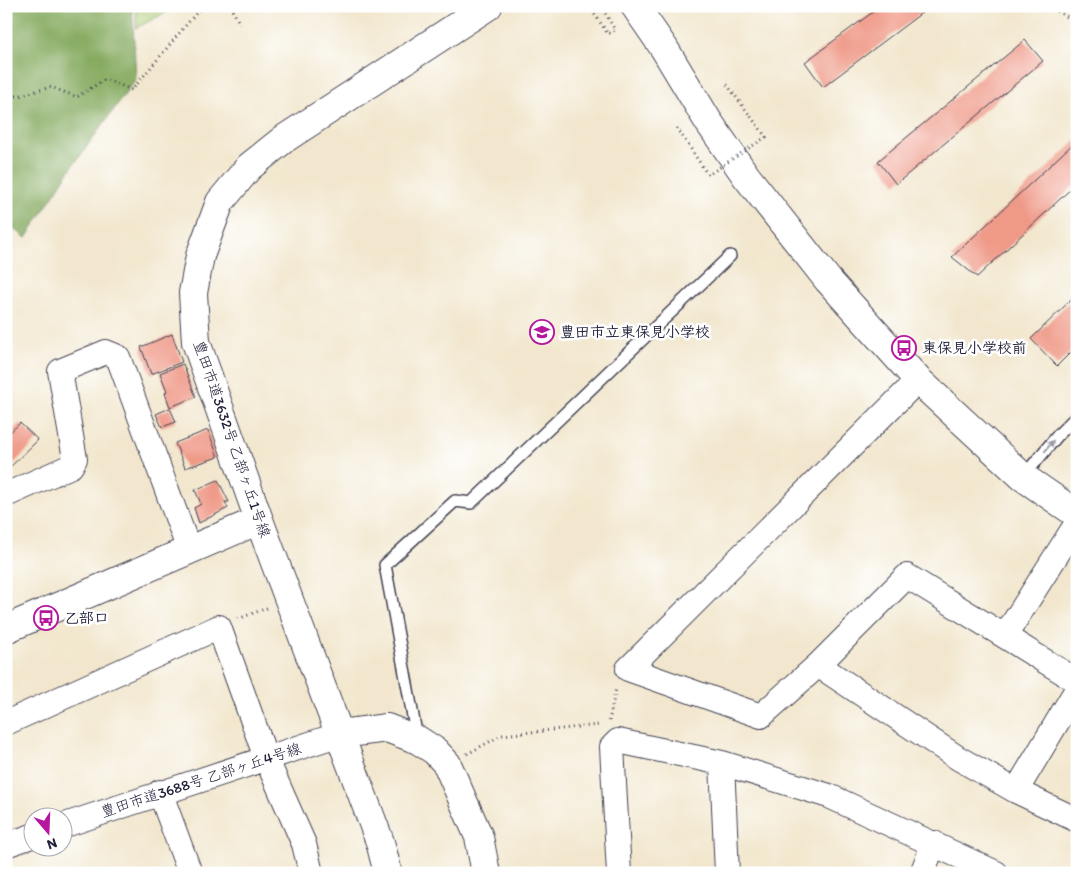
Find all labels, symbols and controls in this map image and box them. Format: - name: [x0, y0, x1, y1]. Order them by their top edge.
- school or university icon: 豊田市立東保見小学校: [529, 319, 555, 345]
- place label: 豊田市立東保見小学校: [560, 323, 710, 341]
- bus stop icon: 東保見小学校前: [891, 335, 917, 361]
- street label: 豊田市道3632号 乙部ヶ丘1号線: [190, 338, 274, 540]
- place label: 東保見小学校前: [922, 339, 1027, 357]
- one-way arrow: [1044, 440, 1055, 453]
- bus stop icon: 乙部口: [33, 605, 59, 631]
- place label: 乙部口: [64, 609, 109, 627]
- street label: 豊田市道3688号 乙部ヶ丘4号線: [98, 739, 304, 821]
- north arrow: [22, 806, 72, 856]
- text: N: [45, 834, 59, 853]

